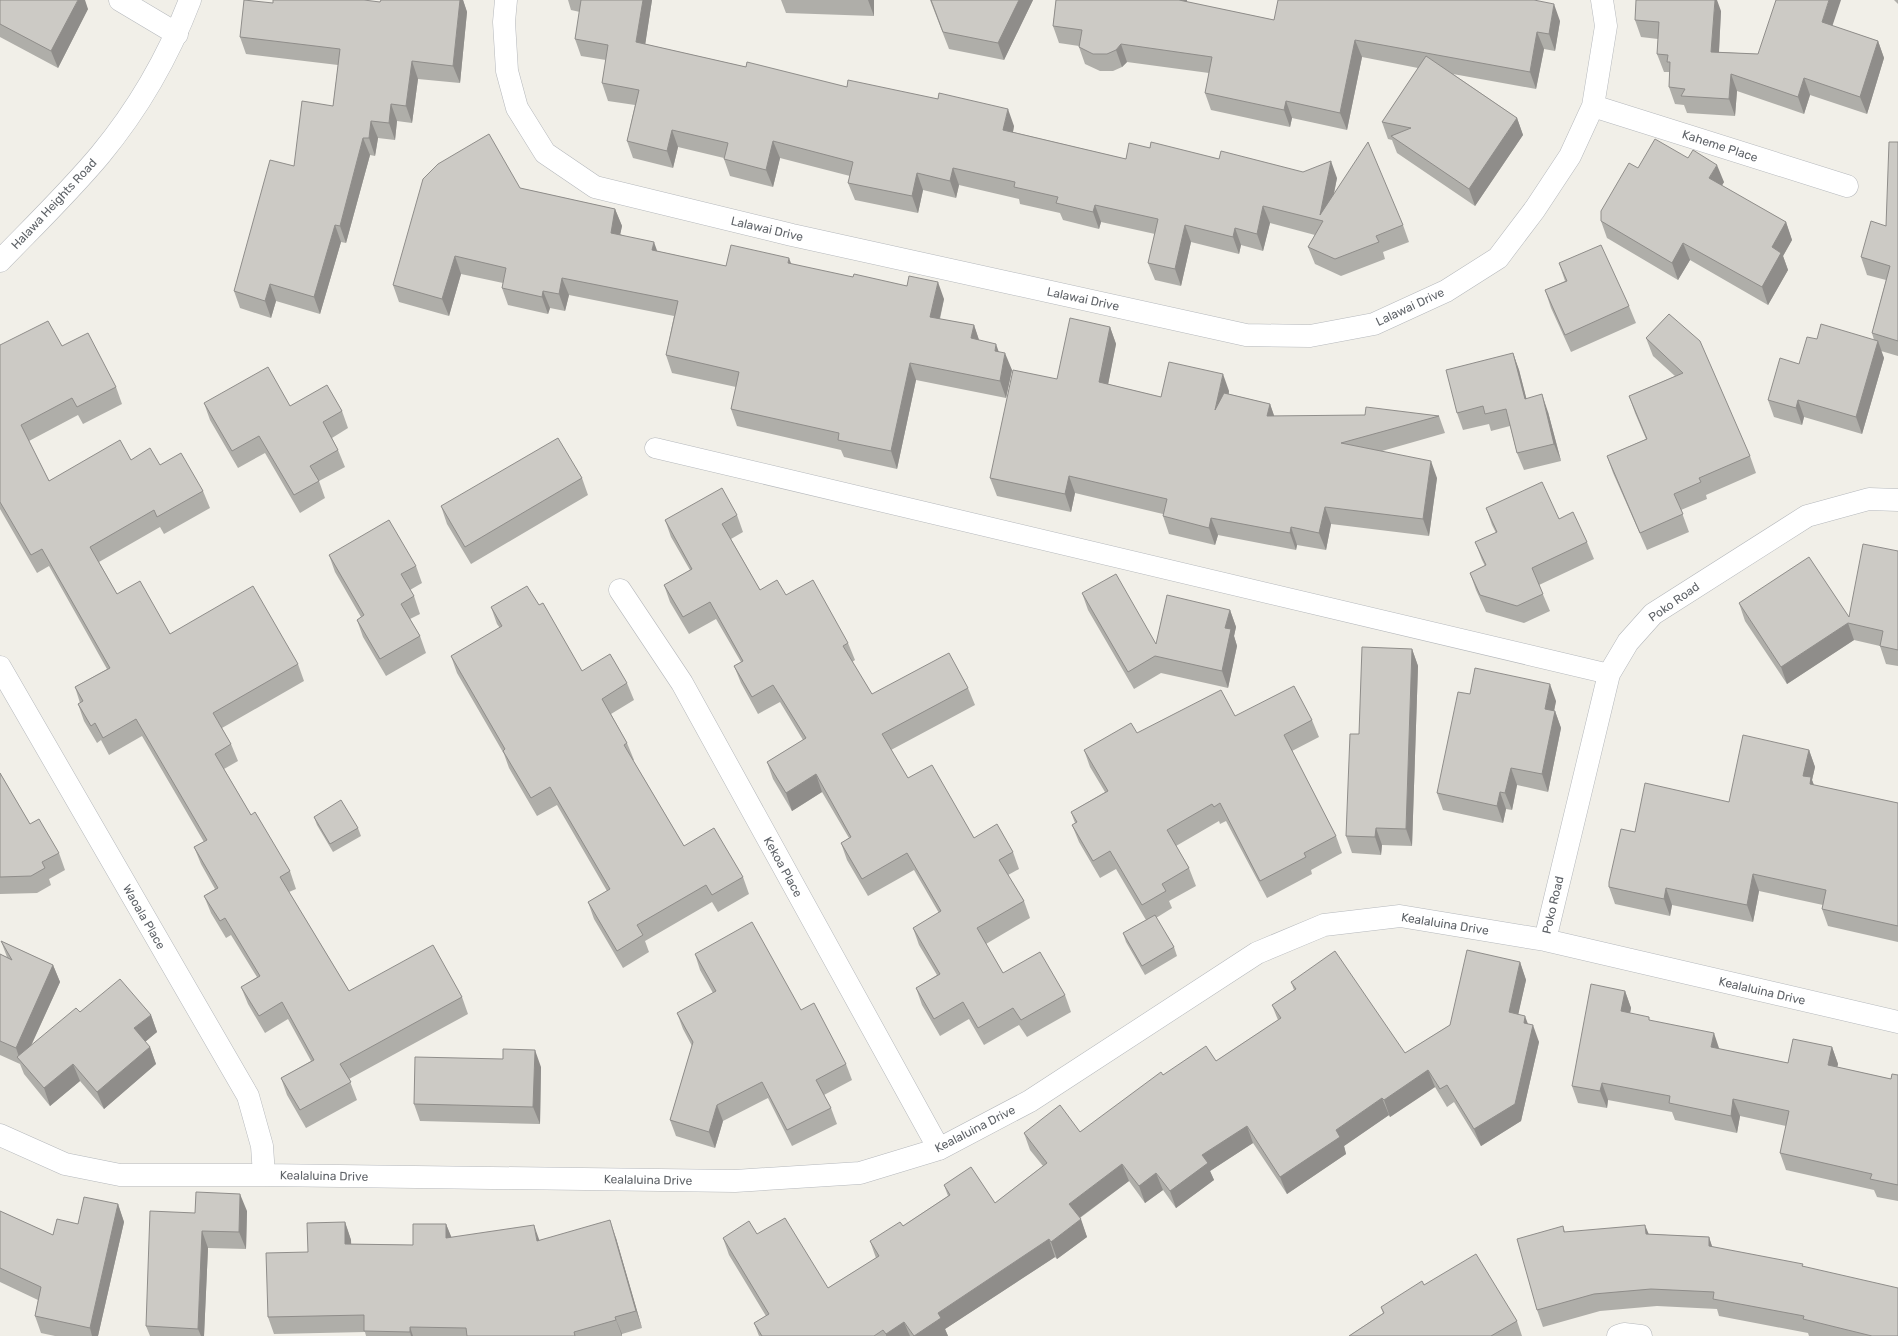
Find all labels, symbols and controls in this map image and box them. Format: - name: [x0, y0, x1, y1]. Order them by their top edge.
- street label: Kaheme Place: [1680, 127, 1760, 165]
- street label: Halawa Heights Road: [8, 156, 100, 252]
- street label: Lalawai Drive: [730, 214, 805, 244]
- street label: Lalawai Drive: [1046, 284, 1121, 314]
- street label: Lalawai Drive: [1374, 285, 1447, 329]
- street label: Poko Road: [1646, 579, 1702, 625]
- street label: Kekoa Place: [761, 835, 805, 900]
- street label: Poko Road: [1540, 875, 1566, 935]
- street label: Waoala Place: [120, 882, 168, 952]
- street label: Kealaluina Drive: [1400, 910, 1490, 938]
- street label: Kealaluina Drive: [1717, 974, 1807, 1008]
- street label: Kealaluina Drive: [932, 1103, 1018, 1155]
- street label: Kealaluina Drive: [280, 1168, 369, 1184]
- street label: Kealaluina Drive: [604, 1172, 693, 1188]

